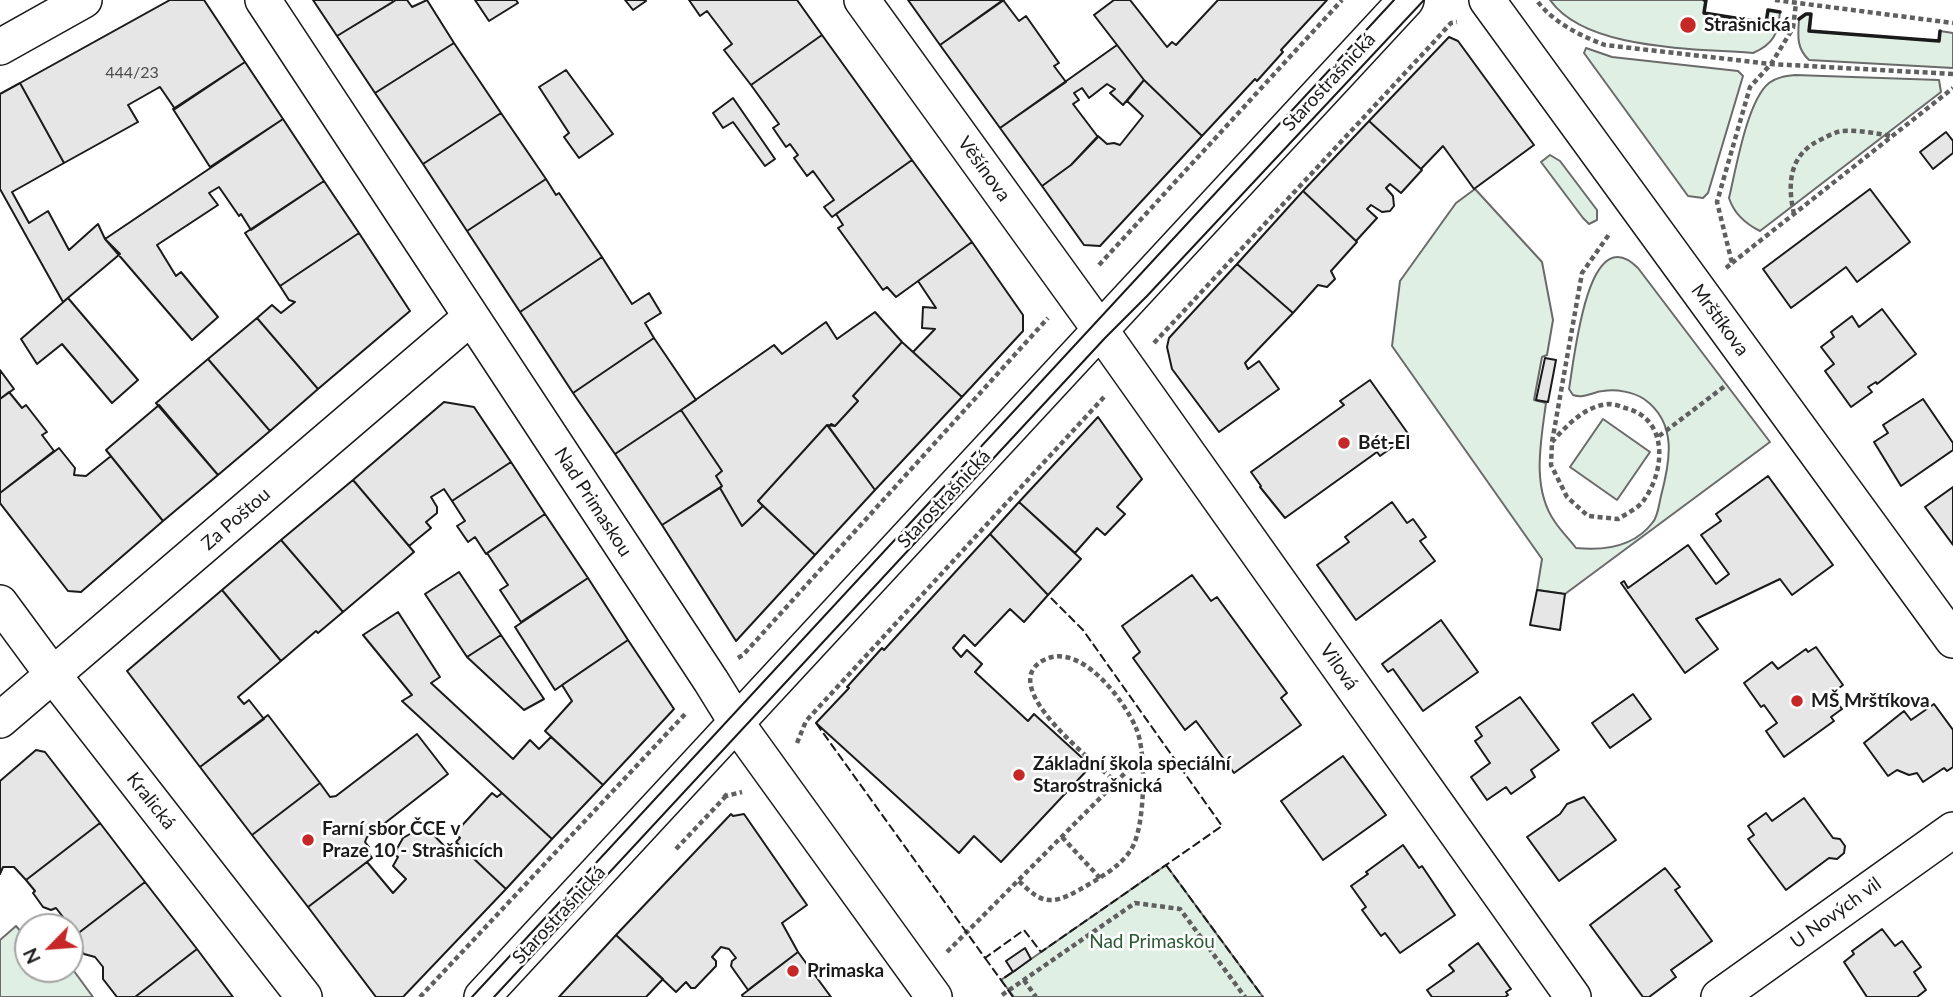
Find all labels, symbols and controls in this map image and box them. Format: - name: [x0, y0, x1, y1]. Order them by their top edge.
- place label: Strašnická: [1704, 14, 1791, 36]
- marker: Strašnická: [1678, 15, 1698, 35]
- street label: Starostrašnická: [1278, 28, 1380, 136]
- house number: 444/23: [105, 63, 159, 83]
- street label: Věšínova: [953, 132, 1015, 206]
- street label: Mrštíkova: [1686, 280, 1754, 360]
- place label: Bét-El: [1358, 432, 1410, 454]
- marker: Bét-El: [1336, 435, 1352, 451]
- street label: Nad Primaskou: [549, 443, 637, 561]
- street label: Starostrašnická: [893, 445, 995, 553]
- street label: Za Poštou: [197, 483, 275, 555]
- street label: Vilová: [1315, 639, 1363, 695]
- place label: MŠ Mrštíkova: [1811, 690, 1930, 712]
- marker: MŠ Mrštíkova: [1789, 693, 1805, 709]
- place label: Základní škola speciální Starostrašnická: [1033, 753, 1231, 797]
- marker: Základní škola speciální Starostrašnická: [1011, 767, 1027, 783]
- street label: Kralická: [122, 768, 180, 834]
- place label: Farní sbor ČCE v Praze 10 - Strašnicích: [322, 818, 503, 862]
- marker: Farní sbor ČCE v Praze 10 - Strašnicích: [300, 832, 316, 848]
- street label: Starostrašnická: [508, 861, 610, 969]
- street label: U Nových vil: [1786, 873, 1886, 953]
- north arrow: [14, 913, 84, 983]
- park label: Nad Primaskou: [1089, 931, 1215, 953]
- text: N: [18, 945, 45, 968]
- place label: Primaska: [807, 960, 884, 982]
- marker: Primaska: [785, 963, 801, 979]

